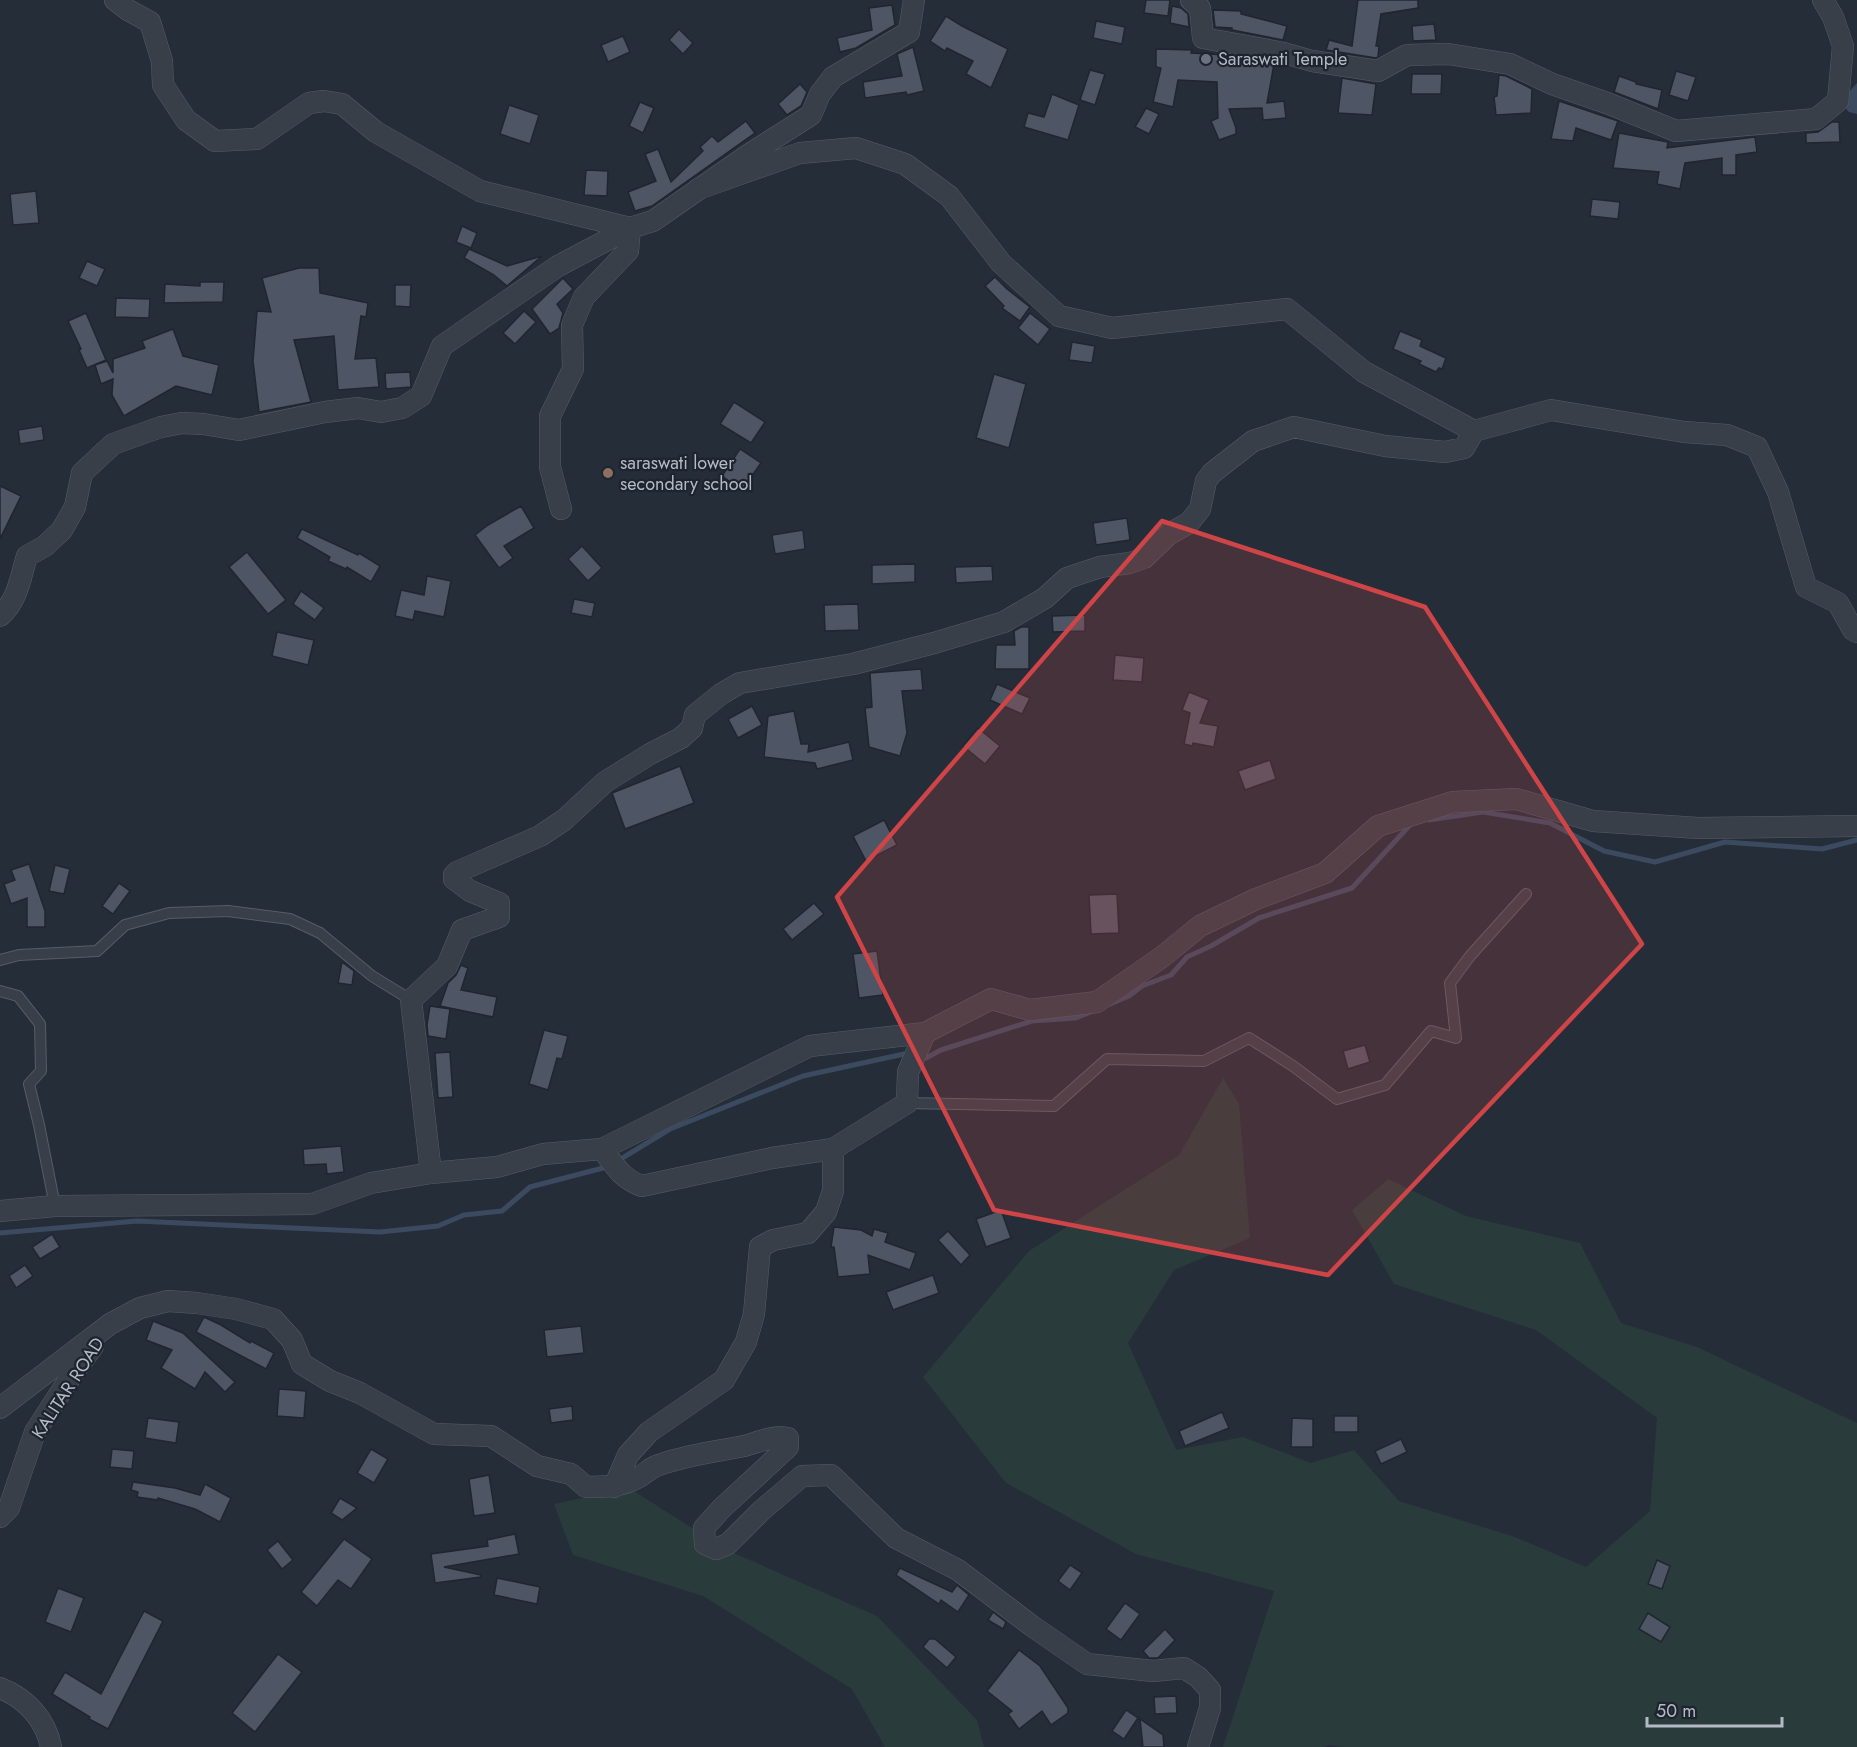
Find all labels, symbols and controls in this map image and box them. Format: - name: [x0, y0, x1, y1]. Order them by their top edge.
- place label: Saraswati Temple: [1218, 46, 1347, 72]
- marker: Saraswati Temple: [1199, 52, 1213, 66]
- place label: saraswati lower secondary school: [620, 450, 752, 497]
- marker: saraswati lower secondary school: [601, 466, 615, 480]
- street label: KALITAR ROAD: [25, 1332, 111, 1444]
- scale bar: [1647, 1690, 1782, 1728]
- text: 50 m: [1656, 1698, 1696, 1724]

